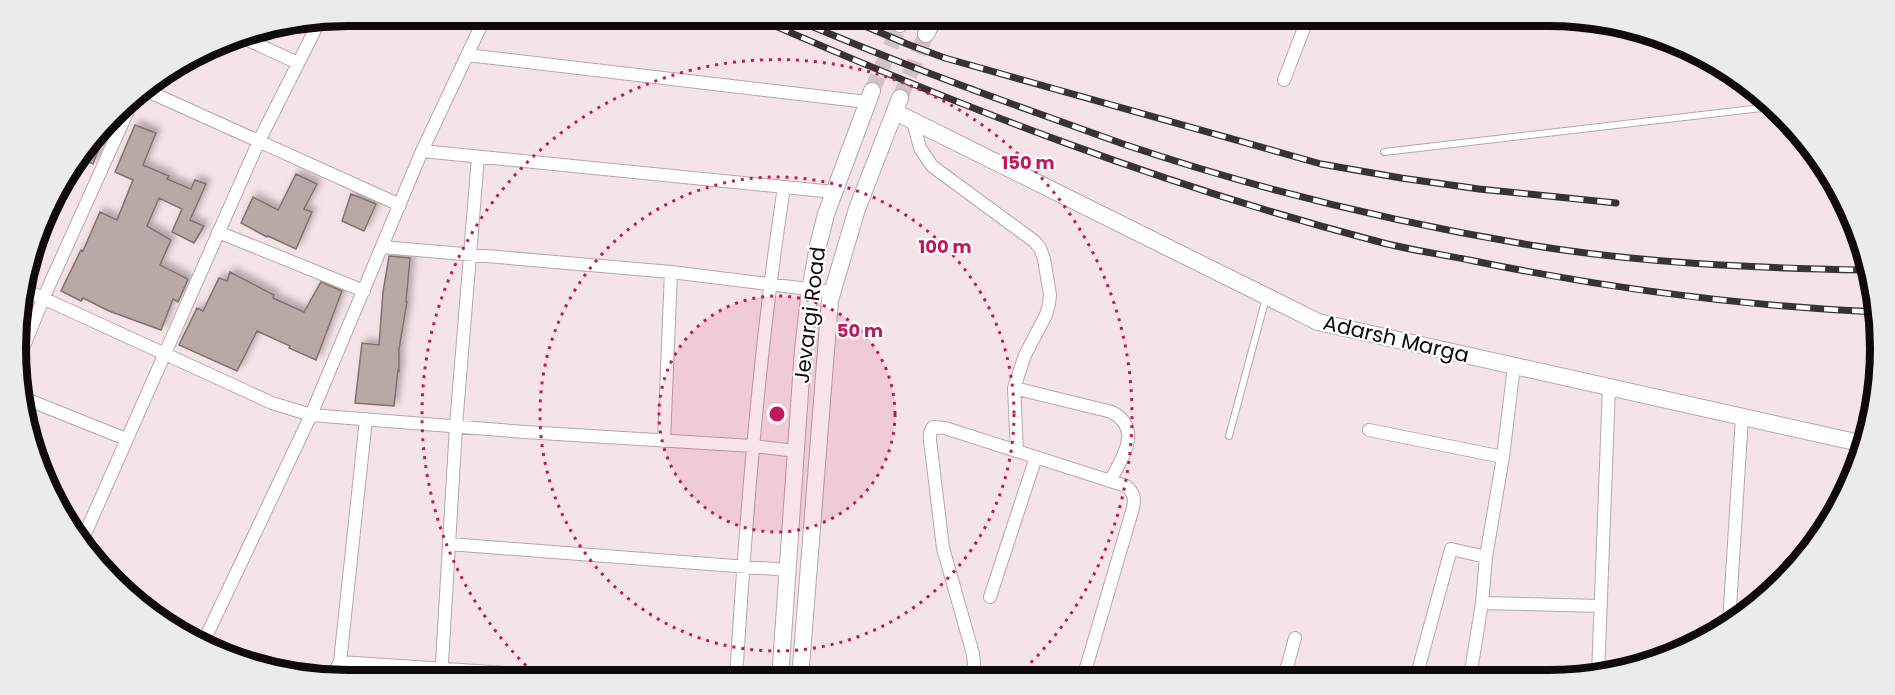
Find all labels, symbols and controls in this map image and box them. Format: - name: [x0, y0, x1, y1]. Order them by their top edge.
- text: 150 m: [1001, 150, 1055, 175]
- text: 100 m: [918, 234, 972, 259]
- street label: Jevargi Road: [787, 245, 832, 385]
- street label: Adarsh Marga: [1320, 308, 1472, 369]
- text: 50 m: [837, 318, 883, 343]
- centre of rings: [767, 404, 787, 424]

